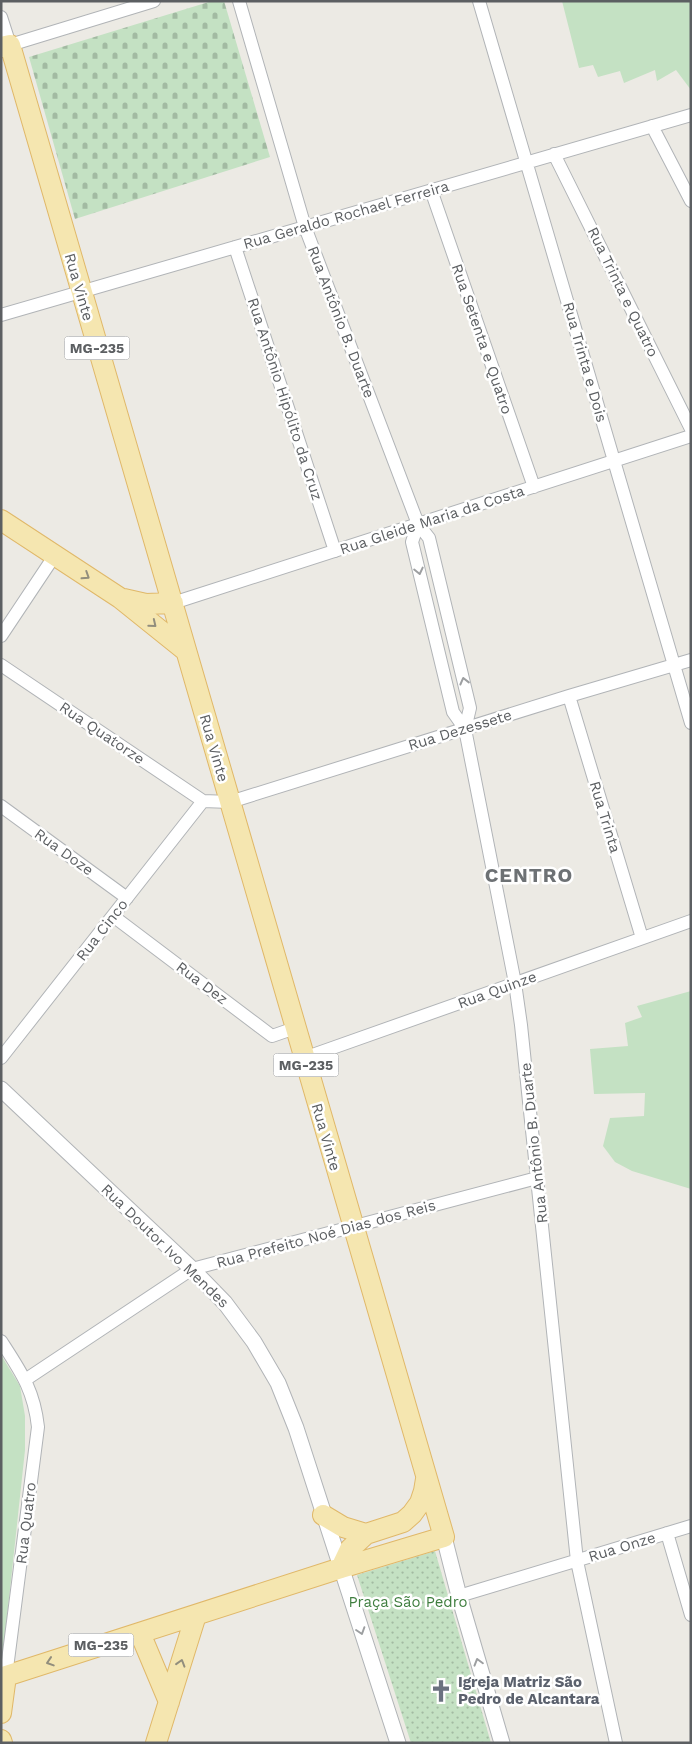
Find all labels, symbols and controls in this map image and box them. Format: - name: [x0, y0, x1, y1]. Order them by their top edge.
- street label: Rua Geraldo Rochael Ferreira: [241, 177, 451, 253]
- street label: Rua Trinta e Quatro: [584, 224, 662, 360]
- street label: Rua Antônio B. Duarte: [304, 243, 378, 401]
- street label: Rua Vinte: [61, 251, 97, 323]
- street label: Rua Setenta e Quatro: [448, 262, 516, 416]
- street label: Rua Antônio Hipólito da Cruz: [244, 295, 326, 503]
- street label: Rua Trinta e Dois: [559, 300, 611, 424]
- road number: MG-235: [64, 336, 130, 359]
- street label: Rua Gleide Maria da Costa: [338, 481, 527, 558]
- one-way arrow: [413, 566, 424, 575]
- one-way arrow: [81, 569, 90, 579]
- one-way arrow: [147, 619, 156, 627]
- one-way arrow: [459, 678, 469, 686]
- street label: Rua Quatorze: [56, 698, 148, 768]
- street label: Rua Dezessete: [406, 706, 514, 754]
- street label: Rua Vinte: [196, 712, 232, 784]
- street label: Rua Trinta: [586, 779, 625, 856]
- street label: Rua Doze: [31, 825, 97, 879]
- district label: CENTRO: [485, 863, 573, 887]
- street label: Rua Cinco: [72, 896, 132, 964]
- street label: Rua Dez: [173, 958, 231, 1008]
- street label: Rua Quinze: [455, 967, 539, 1013]
- road number: MG-235: [274, 1054, 338, 1076]
- street label: Rua Antônio B. Duarte: [517, 1062, 551, 1224]
- street label: Rua Vinte: [308, 1101, 344, 1173]
- street label: Rua Doutor Ivo Mendes: [97, 1180, 233, 1312]
- street label: Rua Prefeito Noé Dias dos Reis: [214, 1196, 438, 1272]
- street label: Rua Quatro: [12, 1481, 40, 1565]
- street label: Rua Onze: [586, 1528, 658, 1566]
- park label: Praça São Pedro: [348, 1593, 468, 1611]
- one-way arrow: [355, 1626, 365, 1634]
- road number: MG-235: [68, 1634, 134, 1656]
- one-way arrow: [46, 1656, 55, 1666]
- one-way arrow: [175, 1659, 185, 1668]
- one-way arrow: [474, 1659, 484, 1667]
- place label: Igreja Matriz São Pedro de Alcantara: [458, 1673, 600, 1708]
- church icon: Igreja Matriz São Pedro de Alcantara: [428, 1678, 454, 1704]

